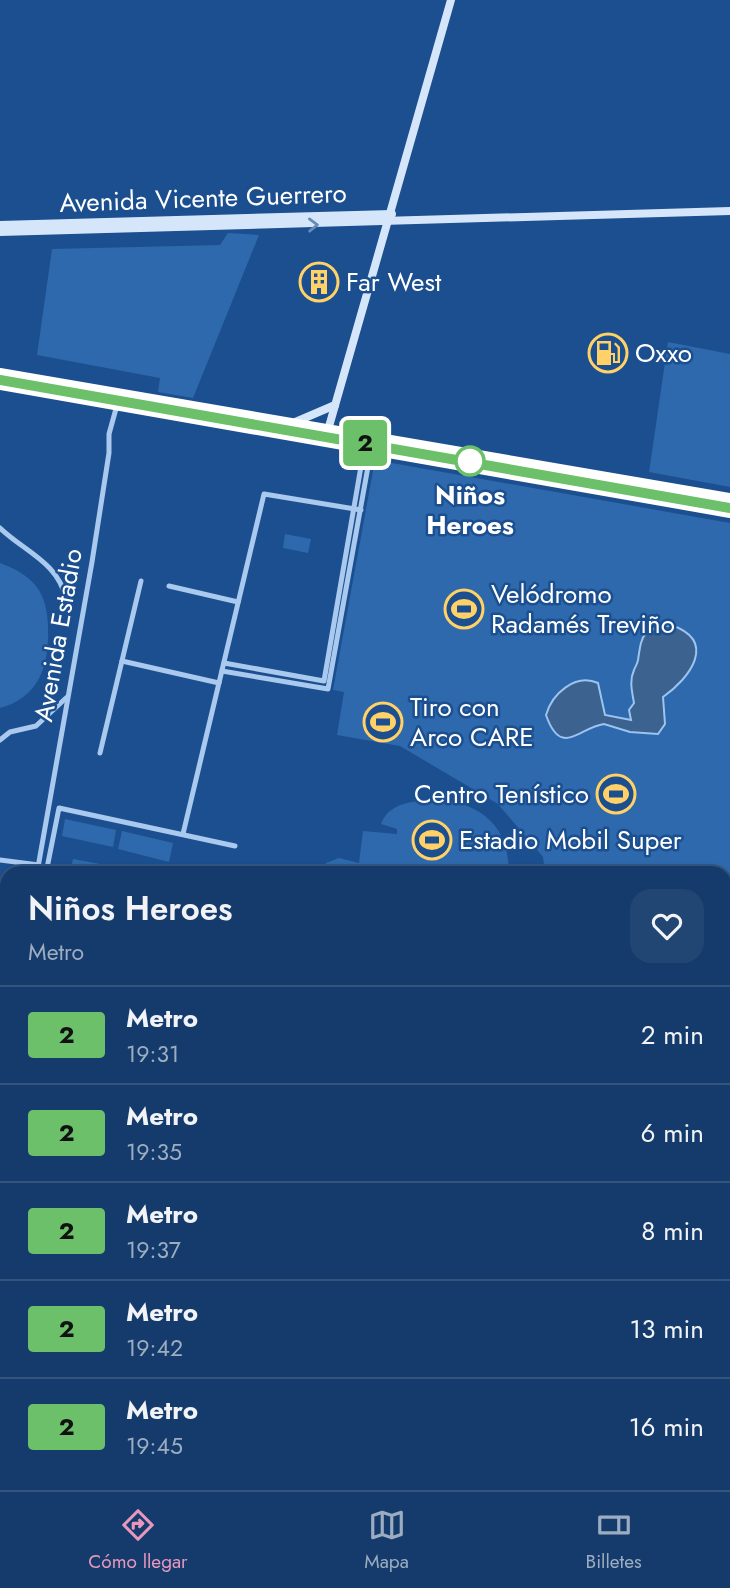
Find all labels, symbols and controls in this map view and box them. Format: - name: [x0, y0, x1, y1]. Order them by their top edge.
- street label: Avenida Vicente Guerrero: [59, 174, 347, 222]
- one-way arrow: [308, 218, 319, 233]
- building icon: Far West: [298, 261, 340, 303]
- place label: Far West: [346, 263, 442, 301]
- fuel station icon: Oxxo: [587, 332, 629, 374]
- place label: Oxxo: [635, 334, 692, 372]
- line badge: 2: [342, 420, 388, 466]
- text: 2: [357, 425, 373, 460]
- marker: Niños Heroes: [455, 446, 485, 476]
- place label: Niños Heroes: [426, 476, 514, 544]
- street label: Avenida Estadio: [24, 545, 92, 725]
- place label: Velódromo Radamés Treviño: [491, 575, 675, 643]
- sports icon: Velódromo Radamés Treviño: [443, 588, 485, 630]
- place label: Tiro con Arco CARE: [410, 688, 534, 756]
- sports icon: Tiro con Arco CARE: [362, 701, 404, 743]
- sports icon: Centro Tenístico: [595, 773, 637, 815]
- place label: Centro Tenístico: [414, 775, 589, 813]
- sports icon: Estadio Mobil Super: [411, 819, 453, 861]
- place label: Estadio Mobil Super: [459, 821, 682, 859]
- text: Niños Heroes: [28, 885, 233, 932]
- button: heart: [630, 889, 704, 963]
- text: Metro: [28, 935, 84, 969]
- text: Metro: [126, 999, 198, 1037]
- text: 2 min: [641, 1016, 704, 1054]
- text: 2: [59, 1017, 74, 1052]
- text: 19:31: [126, 1037, 179, 1071]
- text: Metro: [126, 1097, 198, 1135]
- text: 6 min: [641, 1114, 704, 1152]
- text: 2: [59, 1115, 74, 1150]
- text: 19:35: [126, 1135, 182, 1169]
- text: Metro: [126, 1195, 198, 1233]
- text: 8 min: [641, 1212, 704, 1250]
- text: 2: [59, 1213, 74, 1248]
- text: 19:37: [126, 1233, 181, 1267]
- text: Metro: [126, 1293, 198, 1331]
- text: 13 min: [630, 1310, 704, 1348]
- text: 2: [59, 1311, 74, 1346]
- text: 19:42: [126, 1331, 183, 1365]
- text: Metro: [126, 1391, 198, 1429]
- text: 16 min: [629, 1408, 704, 1446]
- text: 2: [59, 1409, 74, 1444]
- text: 19:45: [126, 1429, 183, 1463]
- tab: Cómo llegar: [88, 1506, 188, 1575]
- tab: Mapa: [364, 1506, 409, 1575]
- tab: Billetes: [586, 1506, 642, 1575]

